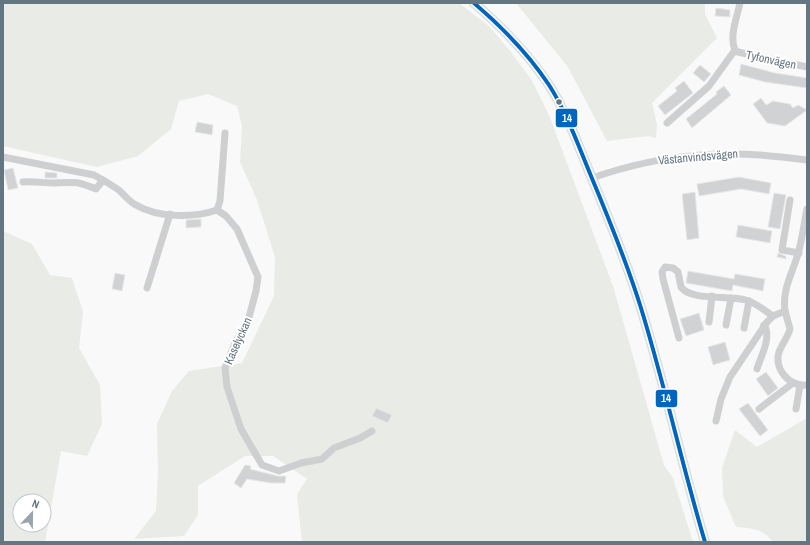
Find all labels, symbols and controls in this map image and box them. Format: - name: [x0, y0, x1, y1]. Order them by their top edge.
- street label: Tyfonvägen: [744, 47, 798, 73]
- unlabelled marker: [554, 97, 564, 107]
- line badge: 14: [555, 108, 578, 128]
- text: 14: [562, 111, 572, 125]
- street label: Västanvindsvägen: [657, 146, 739, 168]
- street label: Kaselyckan: [220, 315, 256, 367]
- line badge: 14: [655, 389, 678, 408]
- text: 14: [661, 391, 671, 405]
- north arrow: [12, 493, 52, 533]
- text: N: [30, 496, 41, 511]

